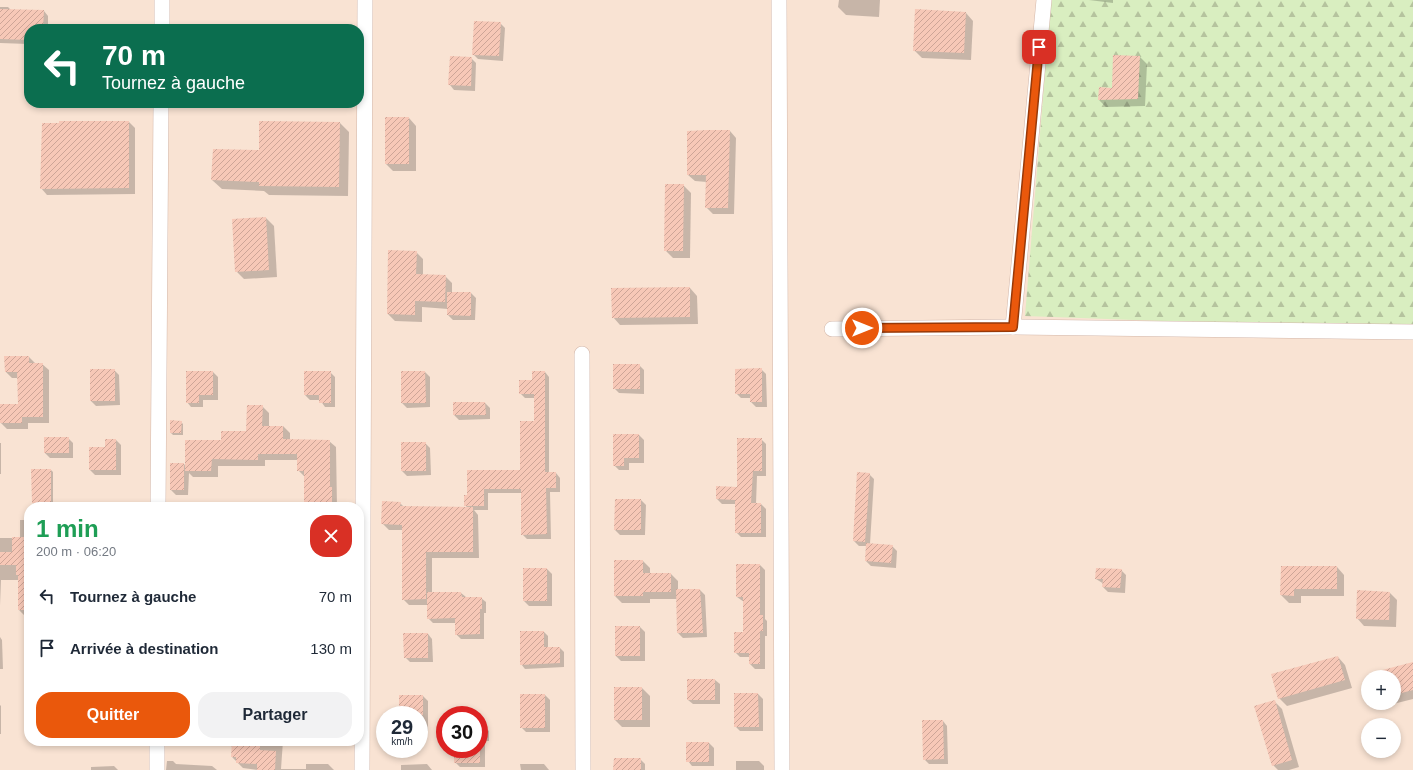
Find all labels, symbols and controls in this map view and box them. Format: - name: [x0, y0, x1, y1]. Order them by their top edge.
- pin: [1022, 30, 1056, 64]
- icon: arrive: [1028, 36, 1050, 58]
- icon: left: [36, 40, 88, 92]
- text: 70 m: [102, 40, 166, 71]
- text: Tournez à gauche: [102, 73, 245, 93]
- position arrow: [841, 307, 883, 349]
- text: 1 min: [36, 515, 99, 542]
- button: close: [310, 515, 352, 557]
- text: 200 m · 06:20: [36, 544, 116, 559]
- icon: left: [36, 585, 58, 607]
- text: Tournez à gauche: [70, 588, 196, 605]
- text: 70 m: [319, 588, 352, 605]
- icon: arrive: [36, 637, 58, 659]
- text: Arrivée à destination: [70, 640, 218, 657]
- text: 130 m: [310, 640, 352, 657]
- map controls: [1361, 670, 1401, 758]
- button: +: [1361, 670, 1401, 710]
- button: Quitter: [36, 692, 190, 738]
- button: Partager: [198, 692, 352, 738]
- speed limit sign: 30: [436, 706, 488, 758]
- text: 29: [391, 716, 413, 738]
- button: −: [1361, 718, 1401, 758]
- text: km/h: [391, 736, 413, 747]

